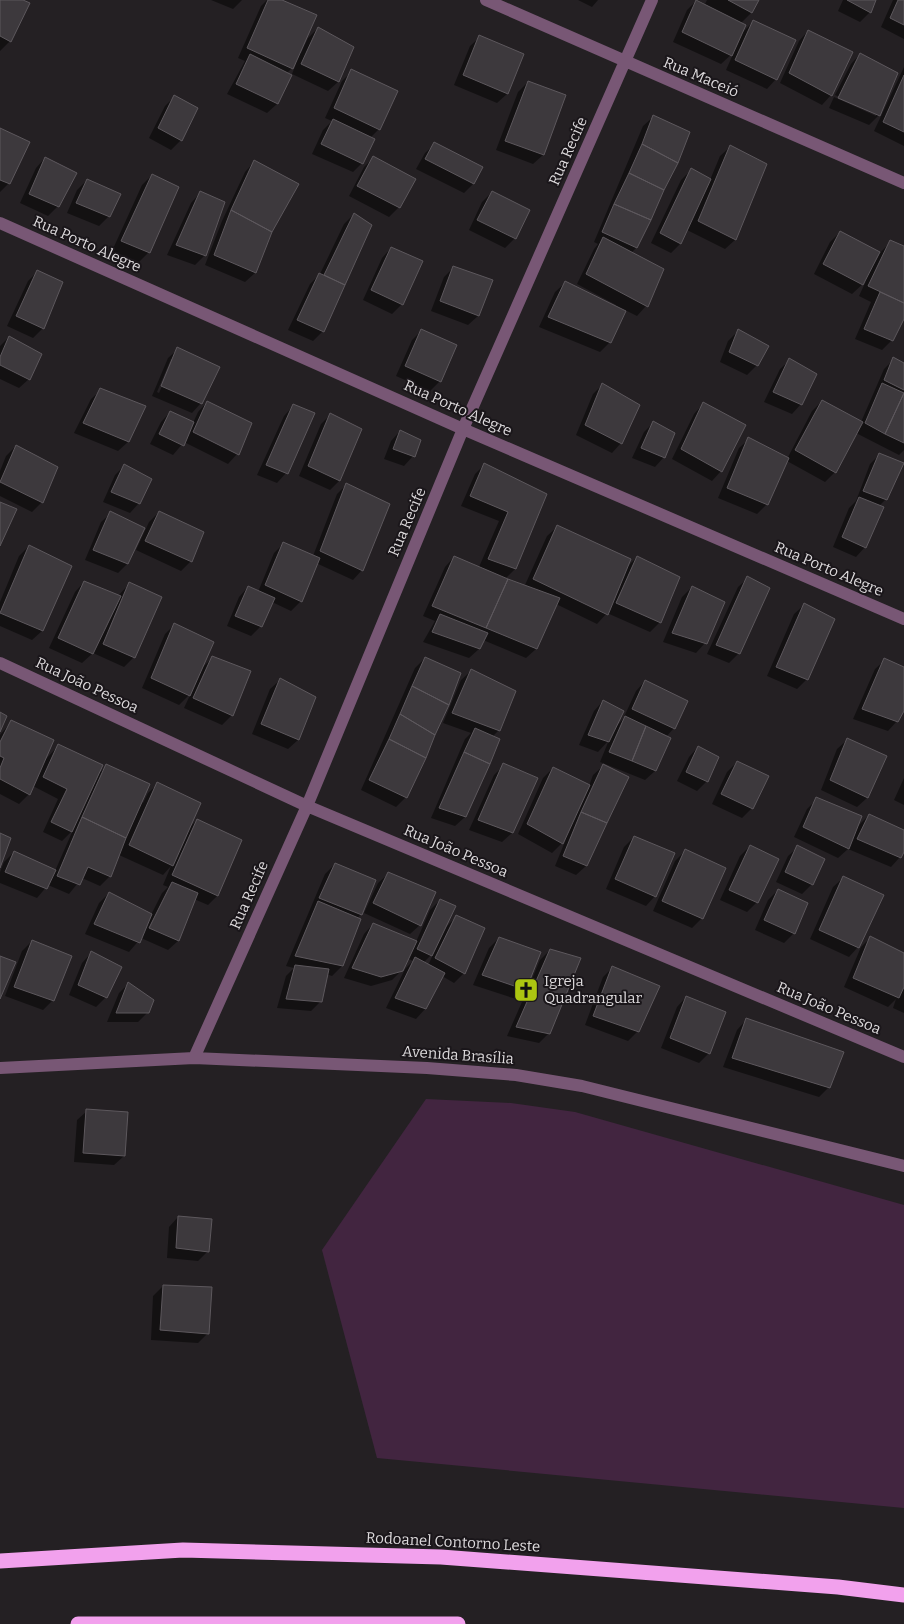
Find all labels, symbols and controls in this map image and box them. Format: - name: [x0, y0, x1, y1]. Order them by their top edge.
- street label: Rua Maceió: [661, 53, 741, 101]
- street label: Rua Recife: [545, 114, 591, 188]
- street label: Rua Porto Alegre: [30, 212, 144, 276]
- street label: Rua Porto Alegre: [401, 376, 515, 440]
- street label: Rua Recife: [384, 485, 430, 559]
- street label: Rua Porto Alegre: [772, 538, 886, 600]
- street label: Rua João Pessoa: [33, 653, 141, 717]
- street label: Rua João Pessoa: [401, 821, 511, 881]
- street label: Rua Recife: [226, 858, 272, 932]
- place label: Igreja Quadrangular: [544, 972, 642, 1007]
- church icon: Igreja Quadrangular: [513, 977, 539, 1003]
- street label: Rua João Pessoa: [774, 978, 884, 1038]
- street label: Avenida Brasília: [402, 1042, 514, 1068]
- street label: Rodoanel Contorno Leste: [365, 1528, 541, 1556]

